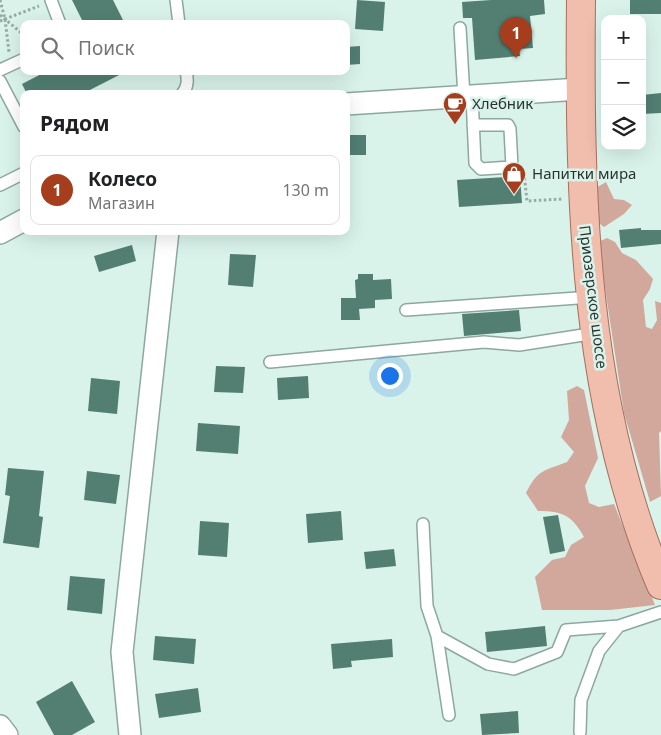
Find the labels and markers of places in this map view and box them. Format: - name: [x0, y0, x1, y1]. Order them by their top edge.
- pin: 1: [500, 17, 532, 58]
- cafe icon: Хлебник: [442, 91, 468, 125]
- place label: Хлебник: [472, 93, 533, 113]
- shop icon: Напитки мира: [501, 161, 527, 195]
- place label: Напитки мира: [532, 163, 636, 183]

